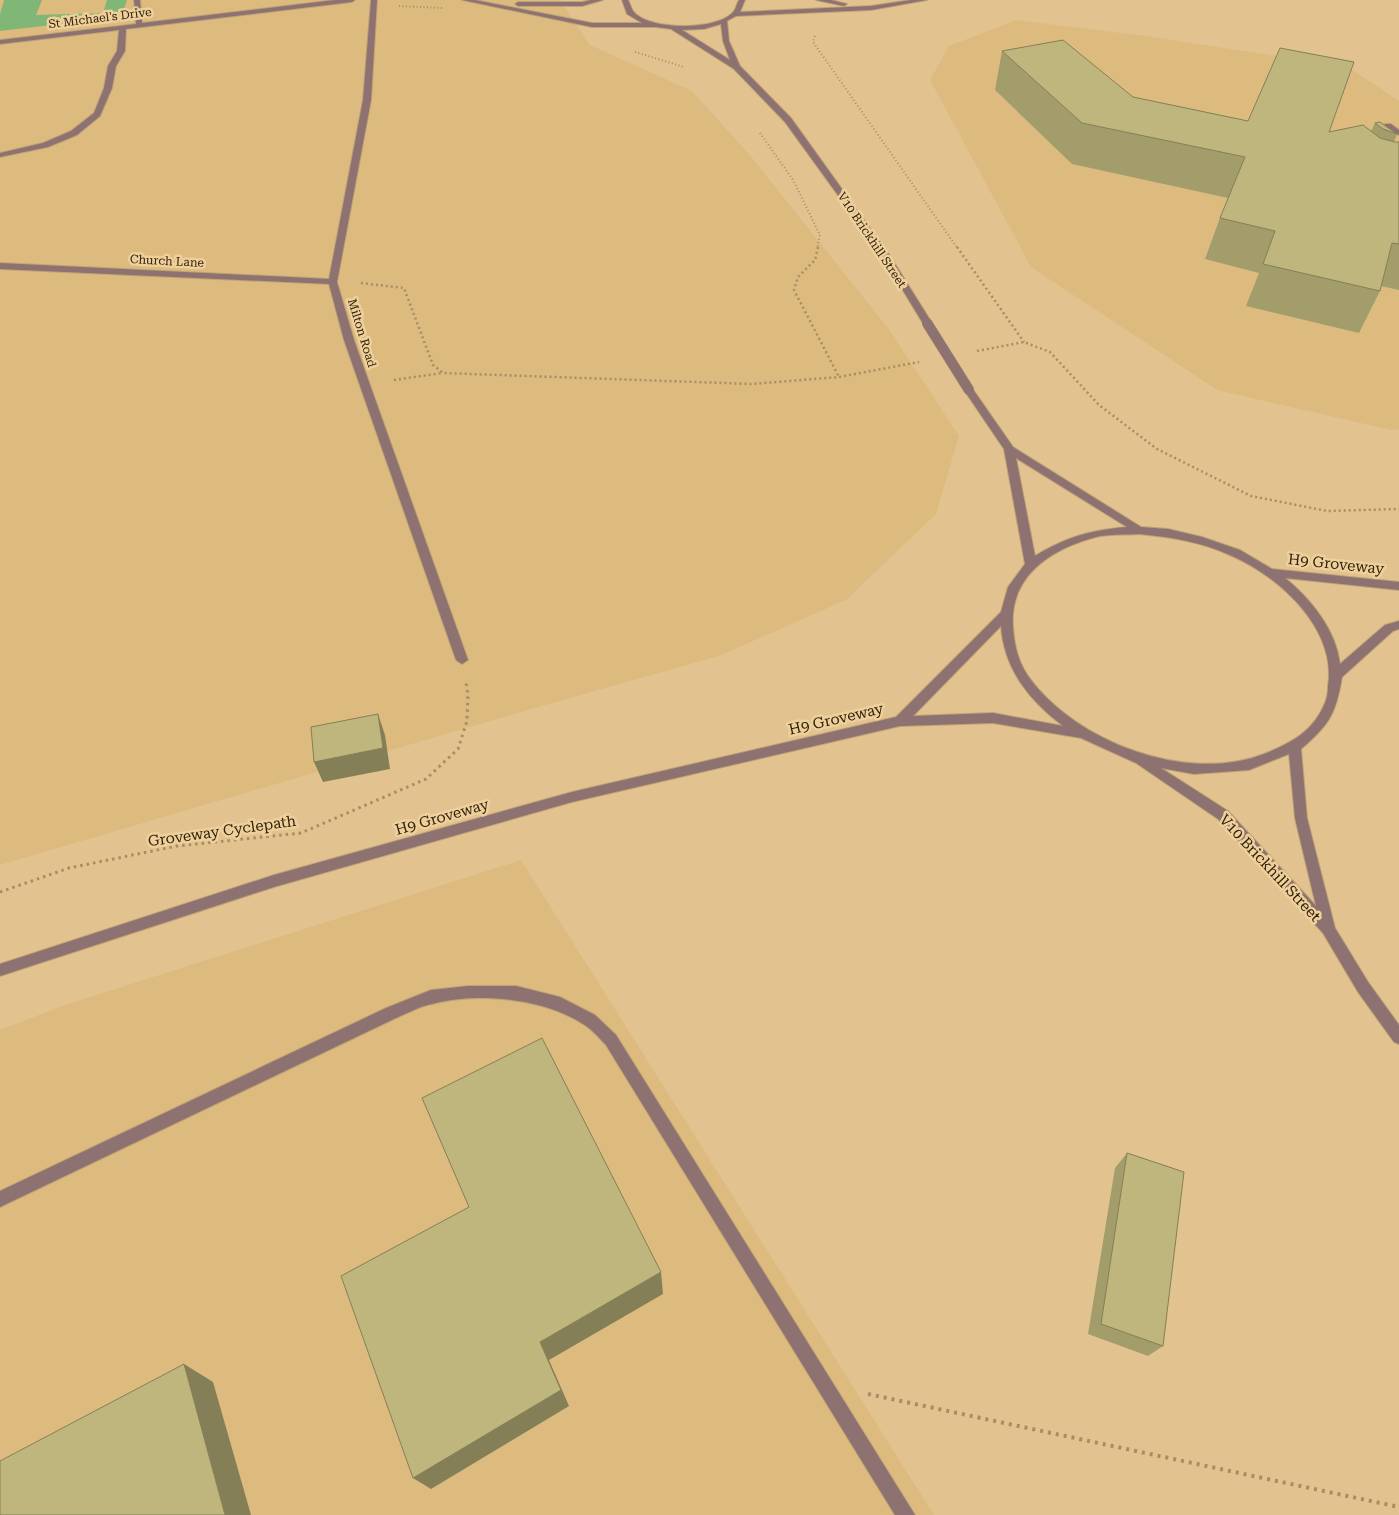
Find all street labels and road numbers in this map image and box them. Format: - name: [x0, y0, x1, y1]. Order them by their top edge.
- street label: St Michael's Drive: [48, 5, 153, 31]
- street label: V10 Brickhill Street: [835, 190, 909, 291]
- street label: Church Lane: [129, 252, 205, 270]
- street label: Milton Road: [345, 297, 379, 369]
- street label: H9 Groveway: [1287, 550, 1385, 578]
- street label: H9 Groveway: [787, 699, 885, 739]
- street label: H9 Groveway: [393, 795, 491, 839]
- street label: V10 Brickhill Street: [1216, 811, 1325, 926]
- street label: Groveway Cyclepath: [147, 812, 298, 850]

